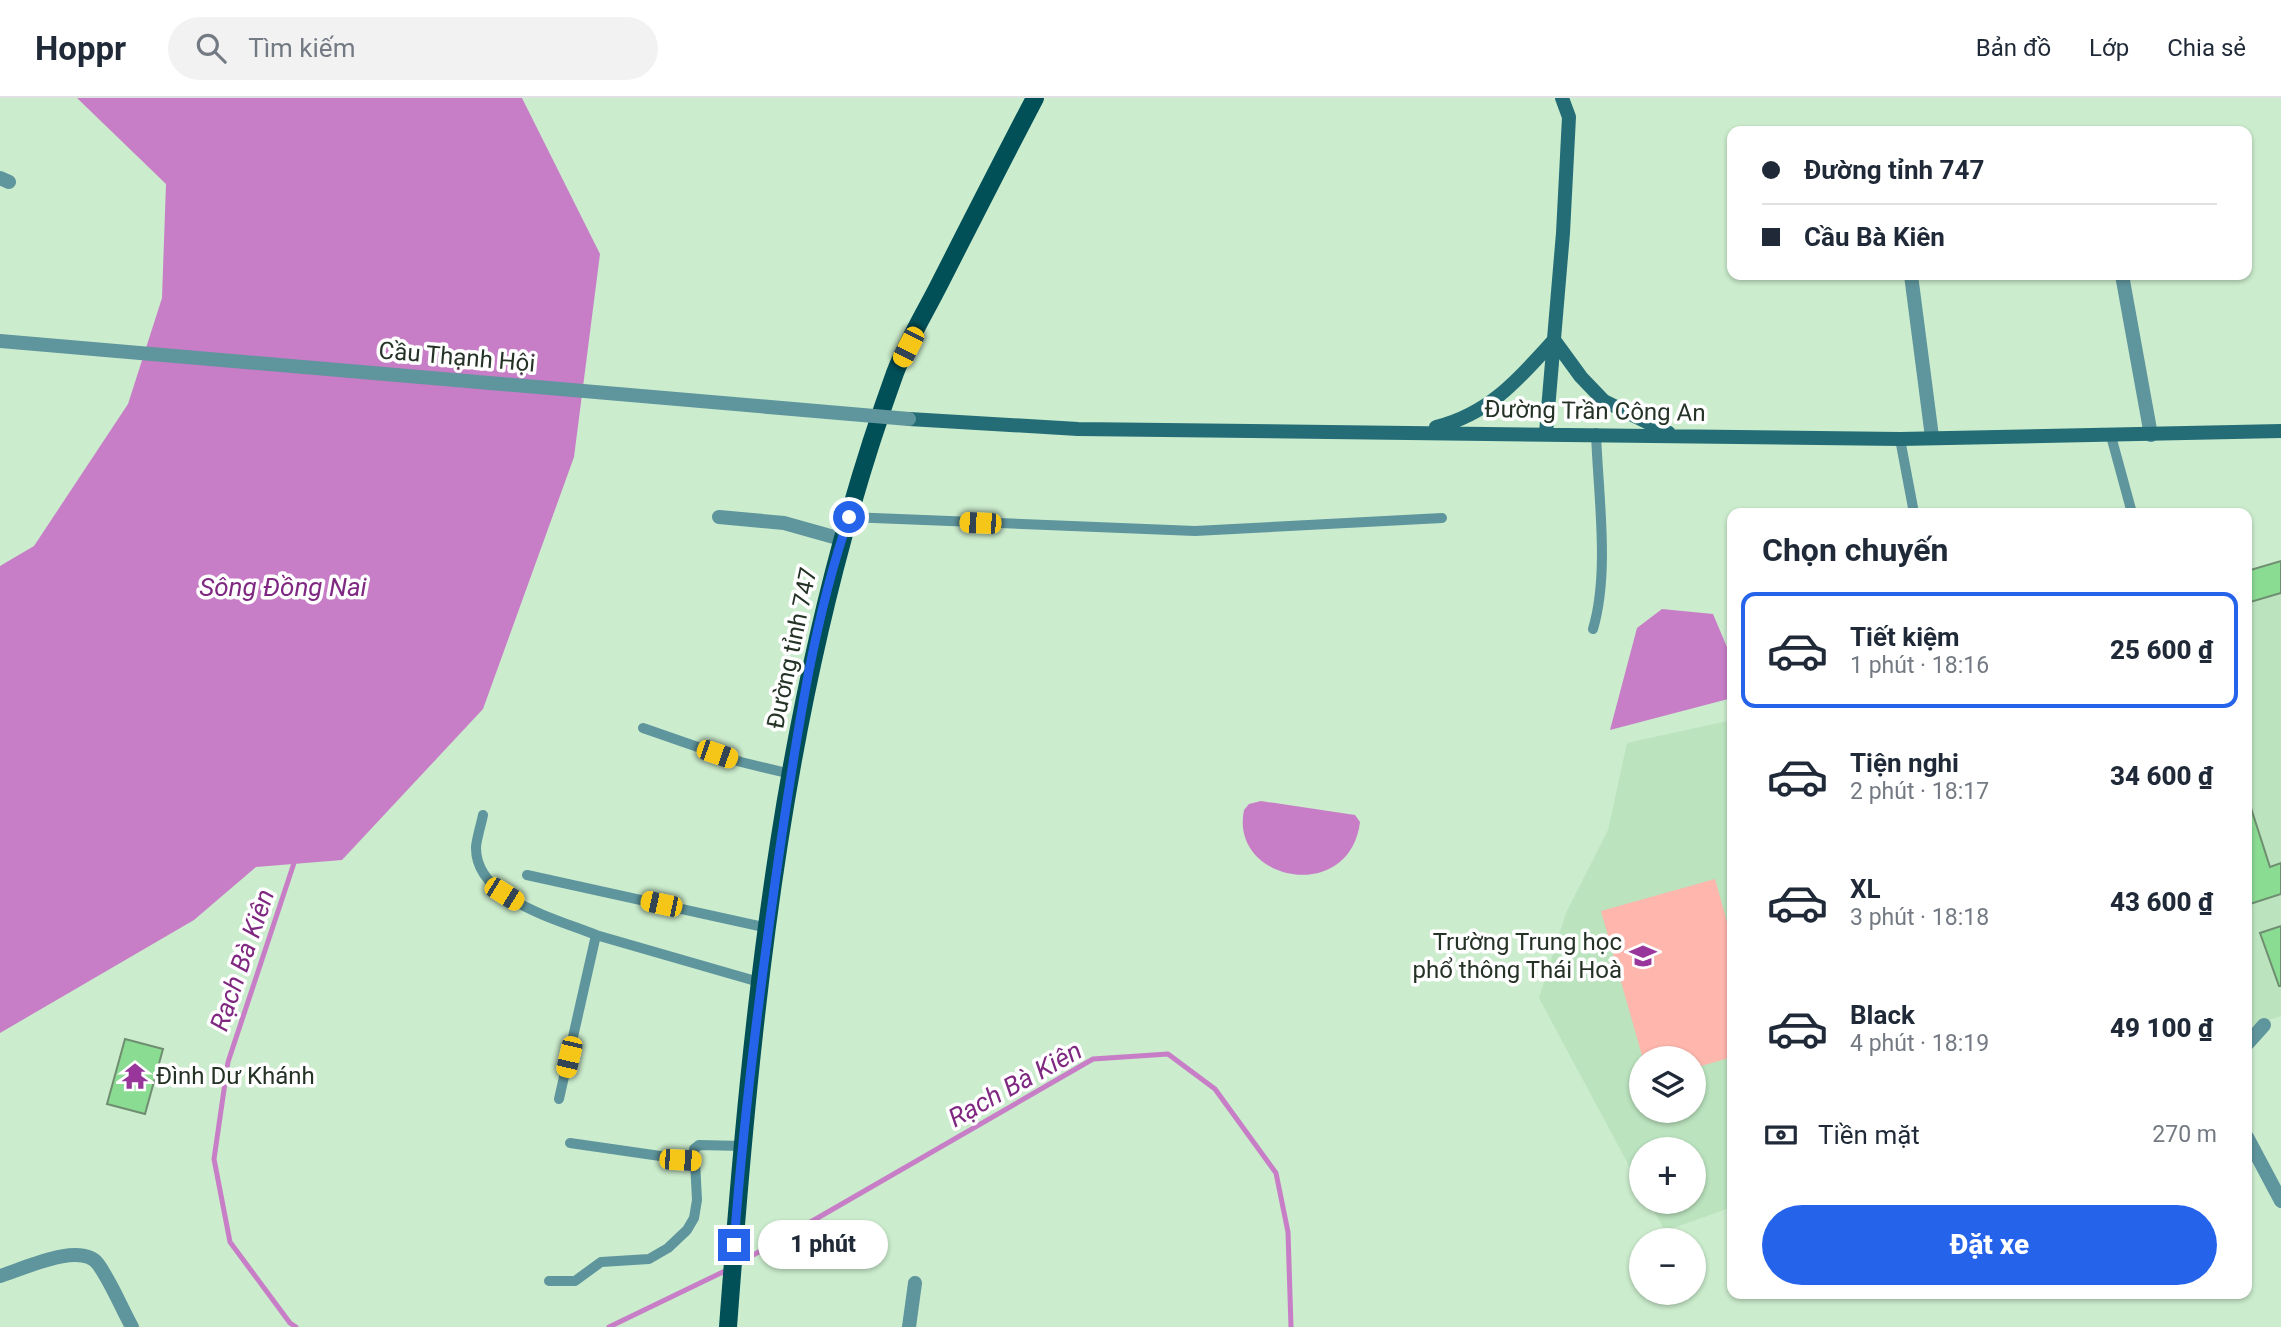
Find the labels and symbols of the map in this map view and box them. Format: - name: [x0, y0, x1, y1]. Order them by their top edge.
- car: [890, 324, 927, 370]
- street label: Cầu Thạnh Hội: [378, 336, 536, 378]
- street label: Đường Trần Công An: [1484, 395, 1706, 427]
- route start: [833, 501, 865, 533]
- car: [959, 512, 1002, 534]
- street label: Đường tỉnh 747: [761, 565, 823, 731]
- water label: Sông Đồng Nai: [199, 572, 368, 602]
- car: [694, 737, 741, 771]
- car: [481, 874, 528, 914]
- water label: Rạch Bà Kiên: [204, 885, 280, 1035]
- car: [639, 889, 684, 919]
- place label: Trường Trung học phổ thông Thái Hoà: [1412, 928, 1622, 984]
- school or university icon: Trường Trung học phổ thông Thái Hoà: [1628, 941, 1658, 971]
- car: [555, 1034, 584, 1080]
- water label: Rạch Bà Kiên: [943, 1035, 1087, 1133]
- temple icon: Đình Dư Khánh: [120, 1061, 150, 1091]
- place label: Đình Dư Khánh: [156, 1062, 315, 1090]
- car: [659, 1148, 702, 1172]
- callout: 1 phút: [758, 1220, 888, 1270]
- route end: [718, 1229, 750, 1261]

